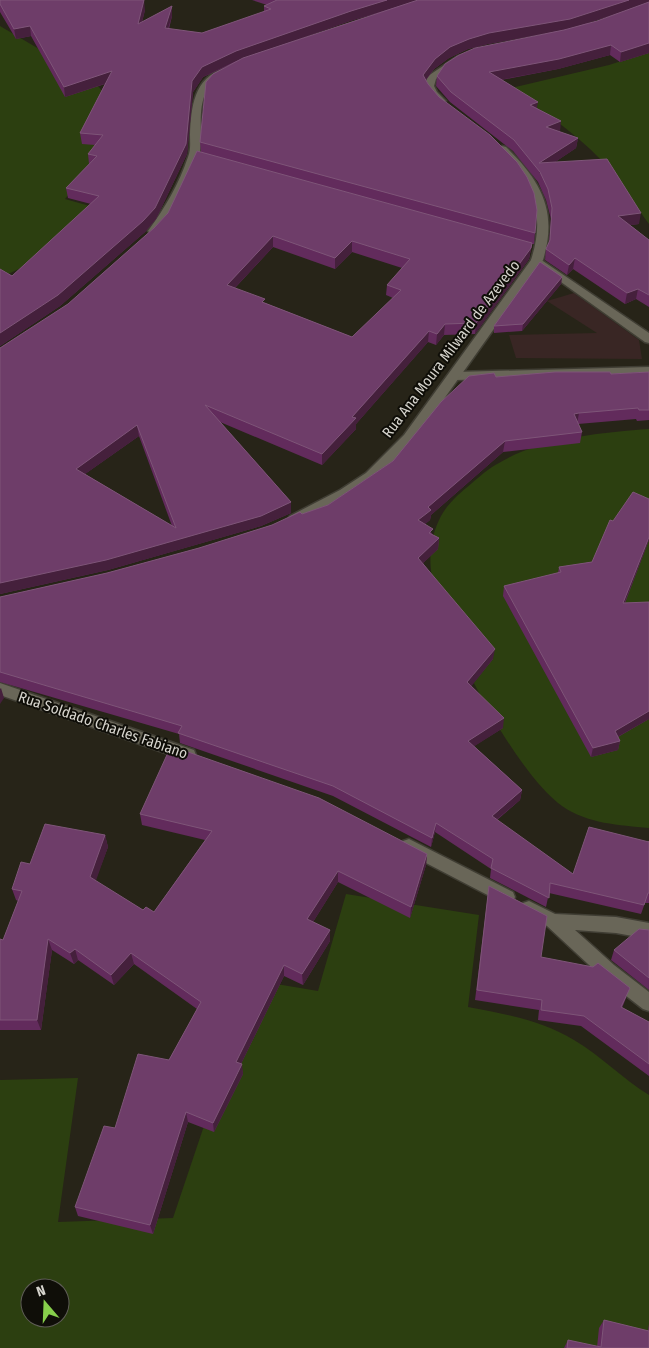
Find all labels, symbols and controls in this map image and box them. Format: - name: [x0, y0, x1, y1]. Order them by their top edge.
- street label: Rua Ana Moura Milward de Azevedo: [378, 257, 524, 441]
- street label: Rua Soldado Charles Fabiano: [16, 688, 190, 763]
- north arrow: [20, 1278, 70, 1328]
- text: N: [34, 1282, 48, 1301]

